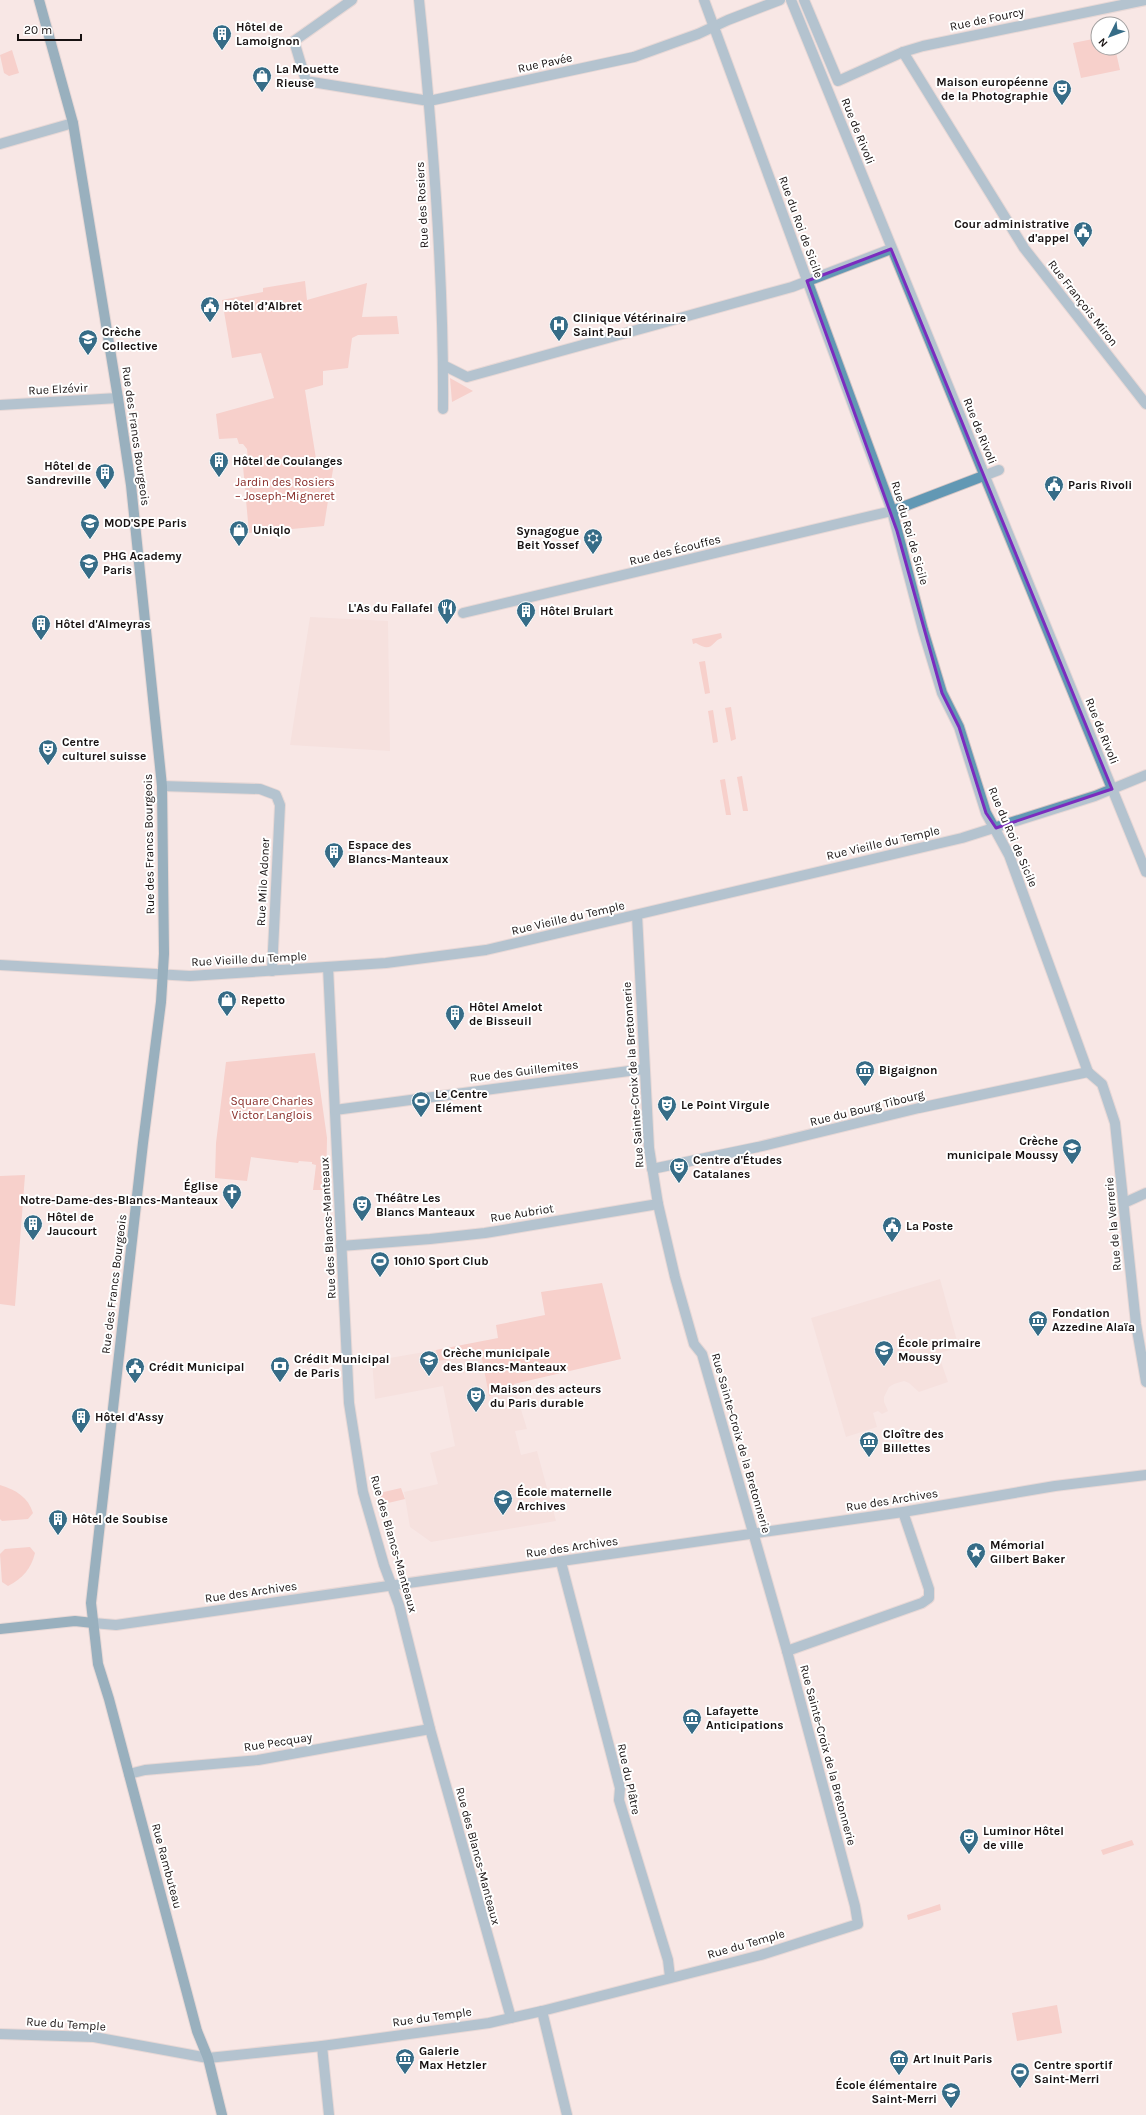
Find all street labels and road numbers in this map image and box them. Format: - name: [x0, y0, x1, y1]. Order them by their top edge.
- street label: Rue de Fourcy: [949, 4, 1026, 34]
- street label: Rue Pavée: [517, 50, 573, 76]
- street label: Rue de Rivoli: [838, 96, 878, 166]
- street label: Rue des Rosiers: [413, 161, 431, 249]
- street label: Rue du Roi de Sicile: [776, 174, 826, 280]
- street label: Rue François Miron: [1045, 257, 1121, 349]
- street label: Rue des Francs Bourgeois: [119, 365, 153, 507]
- street label: Rue Elzévir: [28, 380, 89, 398]
- street label: Rue de Rivoli: [960, 396, 1000, 466]
- street label: Rue du Roi de Sicile: [888, 479, 932, 587]
- street label: Rue des Écouffes: [628, 531, 722, 568]
- street label: Rue de Rivoli: [1082, 696, 1122, 766]
- street label: Rue des Francs Bourgeois: [141, 774, 157, 914]
- street label: Rue du Roi de Sicile: [986, 785, 1040, 889]
- street label: Rue Vieille du Temple: [825, 823, 941, 863]
- street label: Rue Milo Adoner: [254, 837, 272, 927]
- street label: Rue Vieille du Temple: [510, 898, 626, 938]
- street label: Rue Vieille du Temple: [191, 949, 307, 969]
- street label: Rue Sainte-Croix de la Bretonnerie: [620, 981, 646, 1169]
- street label: Rue des Guillemites: [469, 1057, 579, 1085]
- street label: Rue du Bourg Tibourg: [808, 1087, 926, 1129]
- street label: Rue des Blancs-Manteaux: [317, 1157, 339, 1299]
- street label: Rue de la Verrerie: [1102, 1177, 1124, 1271]
- street label: Rue Aubriot: [489, 1201, 555, 1225]
- street label: Rue des Francs Bourgeois: [98, 1213, 130, 1355]
- street label: Rue Sainte-Croix de la Bretonnerie: [709, 1351, 773, 1535]
- street label: Rue des Blancs-Manteaux: [368, 1474, 420, 1614]
- street label: Rue des Archives: [845, 1486, 939, 1514]
- street label: Rue des Archives: [525, 1534, 619, 1560]
- street label: Rue des Archives: [204, 1579, 298, 1605]
- street label: Rue Sainte-Croix de la Bretonnerie: [797, 1663, 859, 1847]
- street label: Rue Pecquay: [243, 1730, 314, 1754]
- street label: Rue du Plâtre: [615, 1742, 643, 1816]
- street label: Rue des Blancs-Manteaux: [453, 1786, 503, 1926]
- street label: Rue Rambuteau: [149, 1822, 185, 1910]
- street label: Rue du Temple: [706, 1926, 786, 1962]
- street label: Rue du Temple: [391, 2005, 473, 2029]
- street label: Rue du Temple: [26, 2014, 106, 2034]

